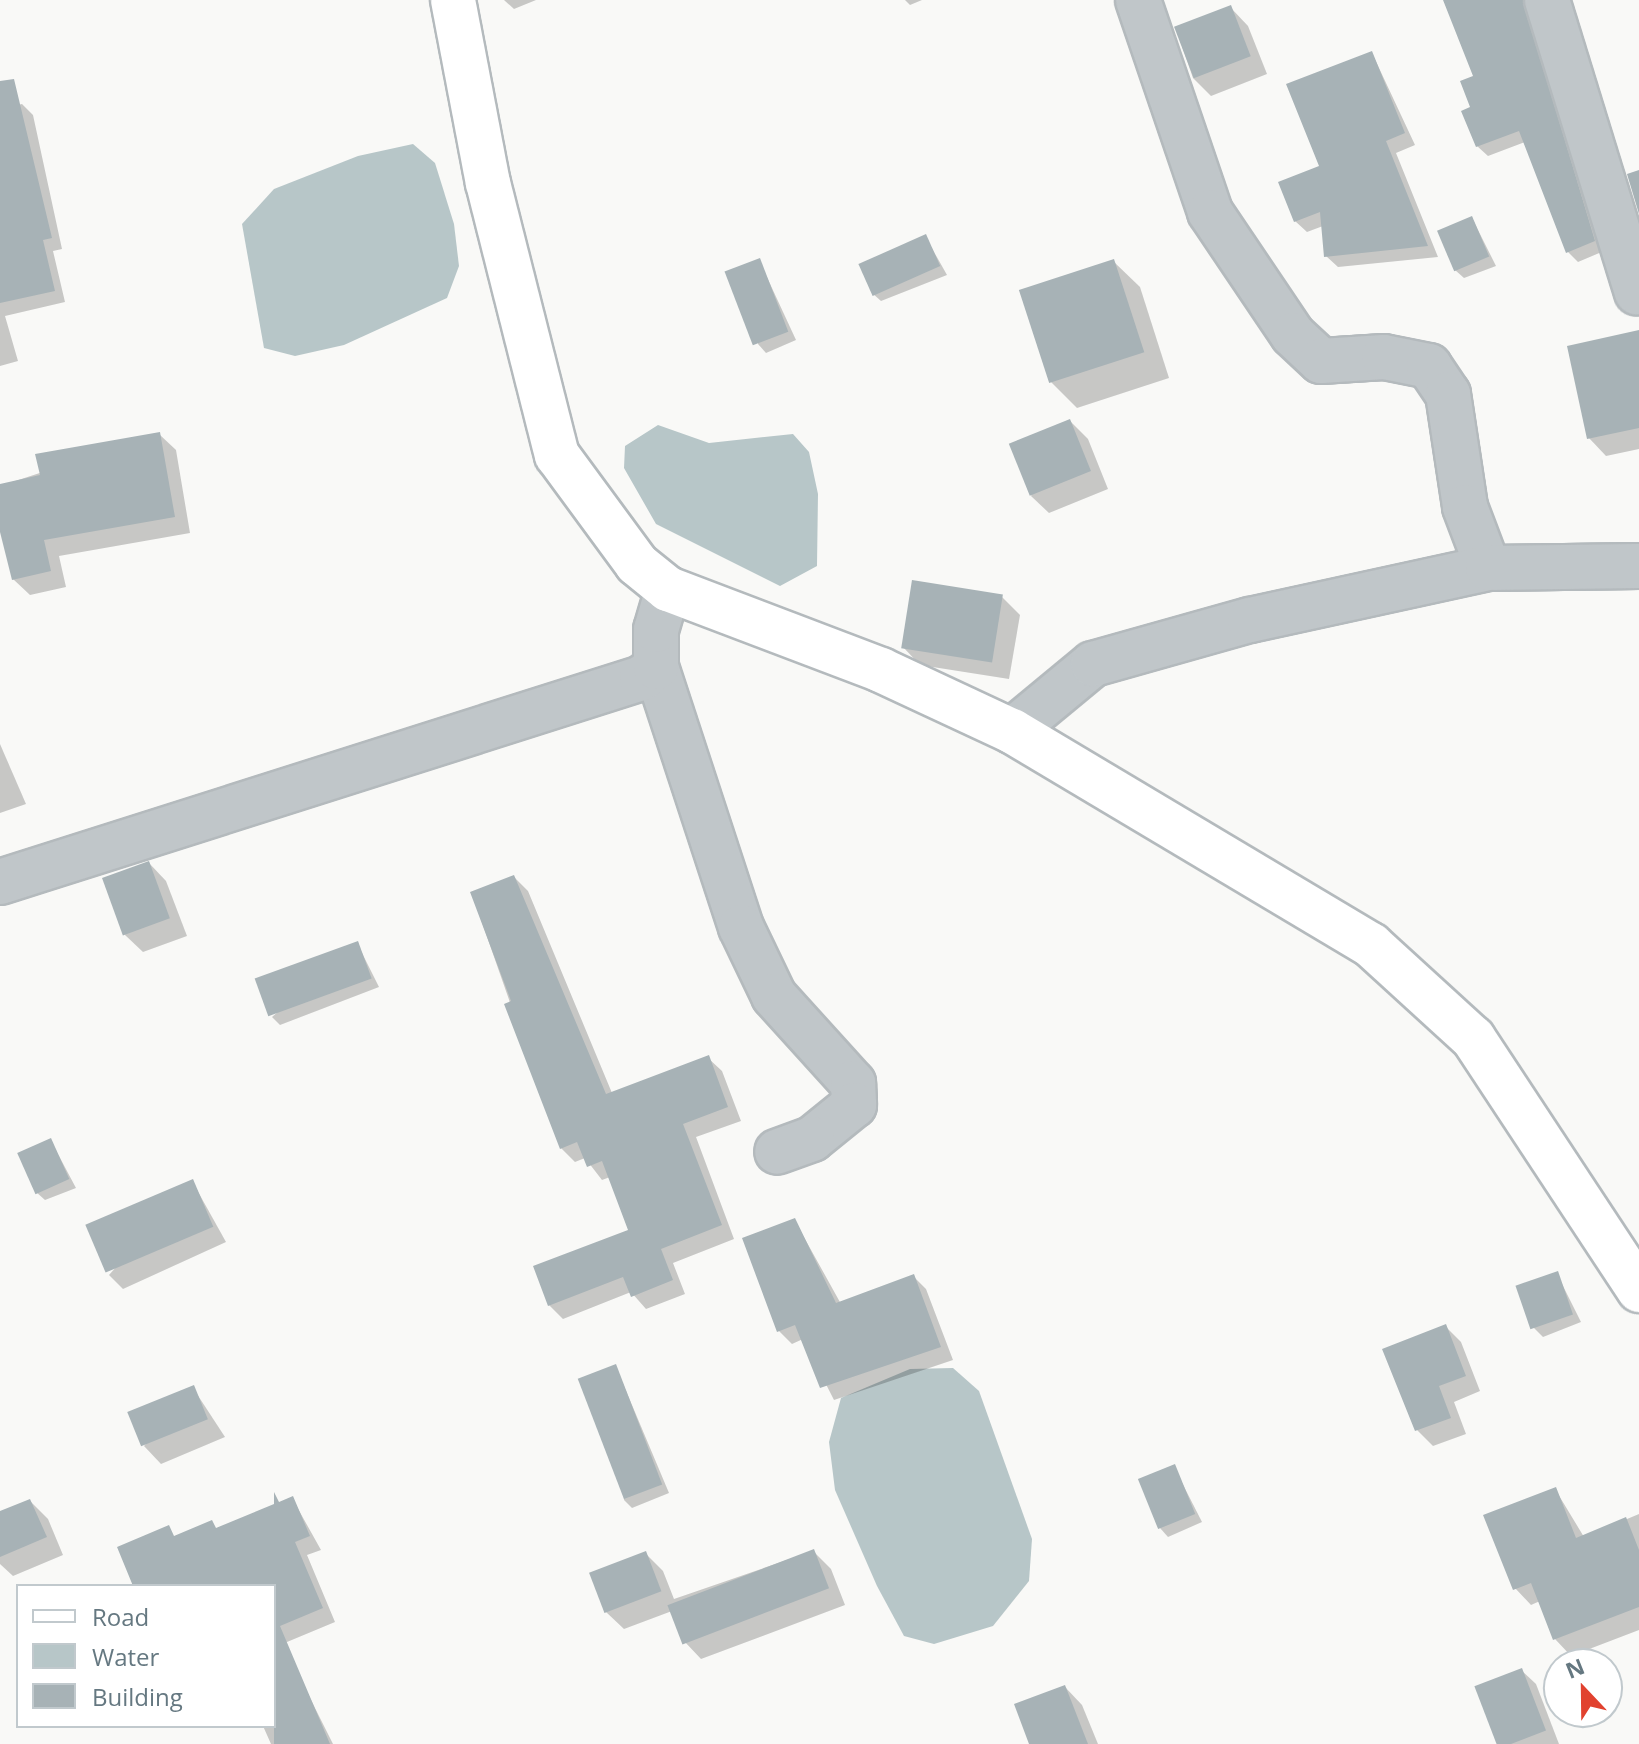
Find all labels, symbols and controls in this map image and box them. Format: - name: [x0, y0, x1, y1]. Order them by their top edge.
- legend: [16, 1584, 276, 1728]
- text: Road: [92, 1600, 149, 1633]
- text: Water: [92, 1640, 159, 1673]
- north arrow: [1543, 1648, 1623, 1728]
- text: N: [1561, 1650, 1589, 1685]
- text: Building: [92, 1680, 183, 1713]

